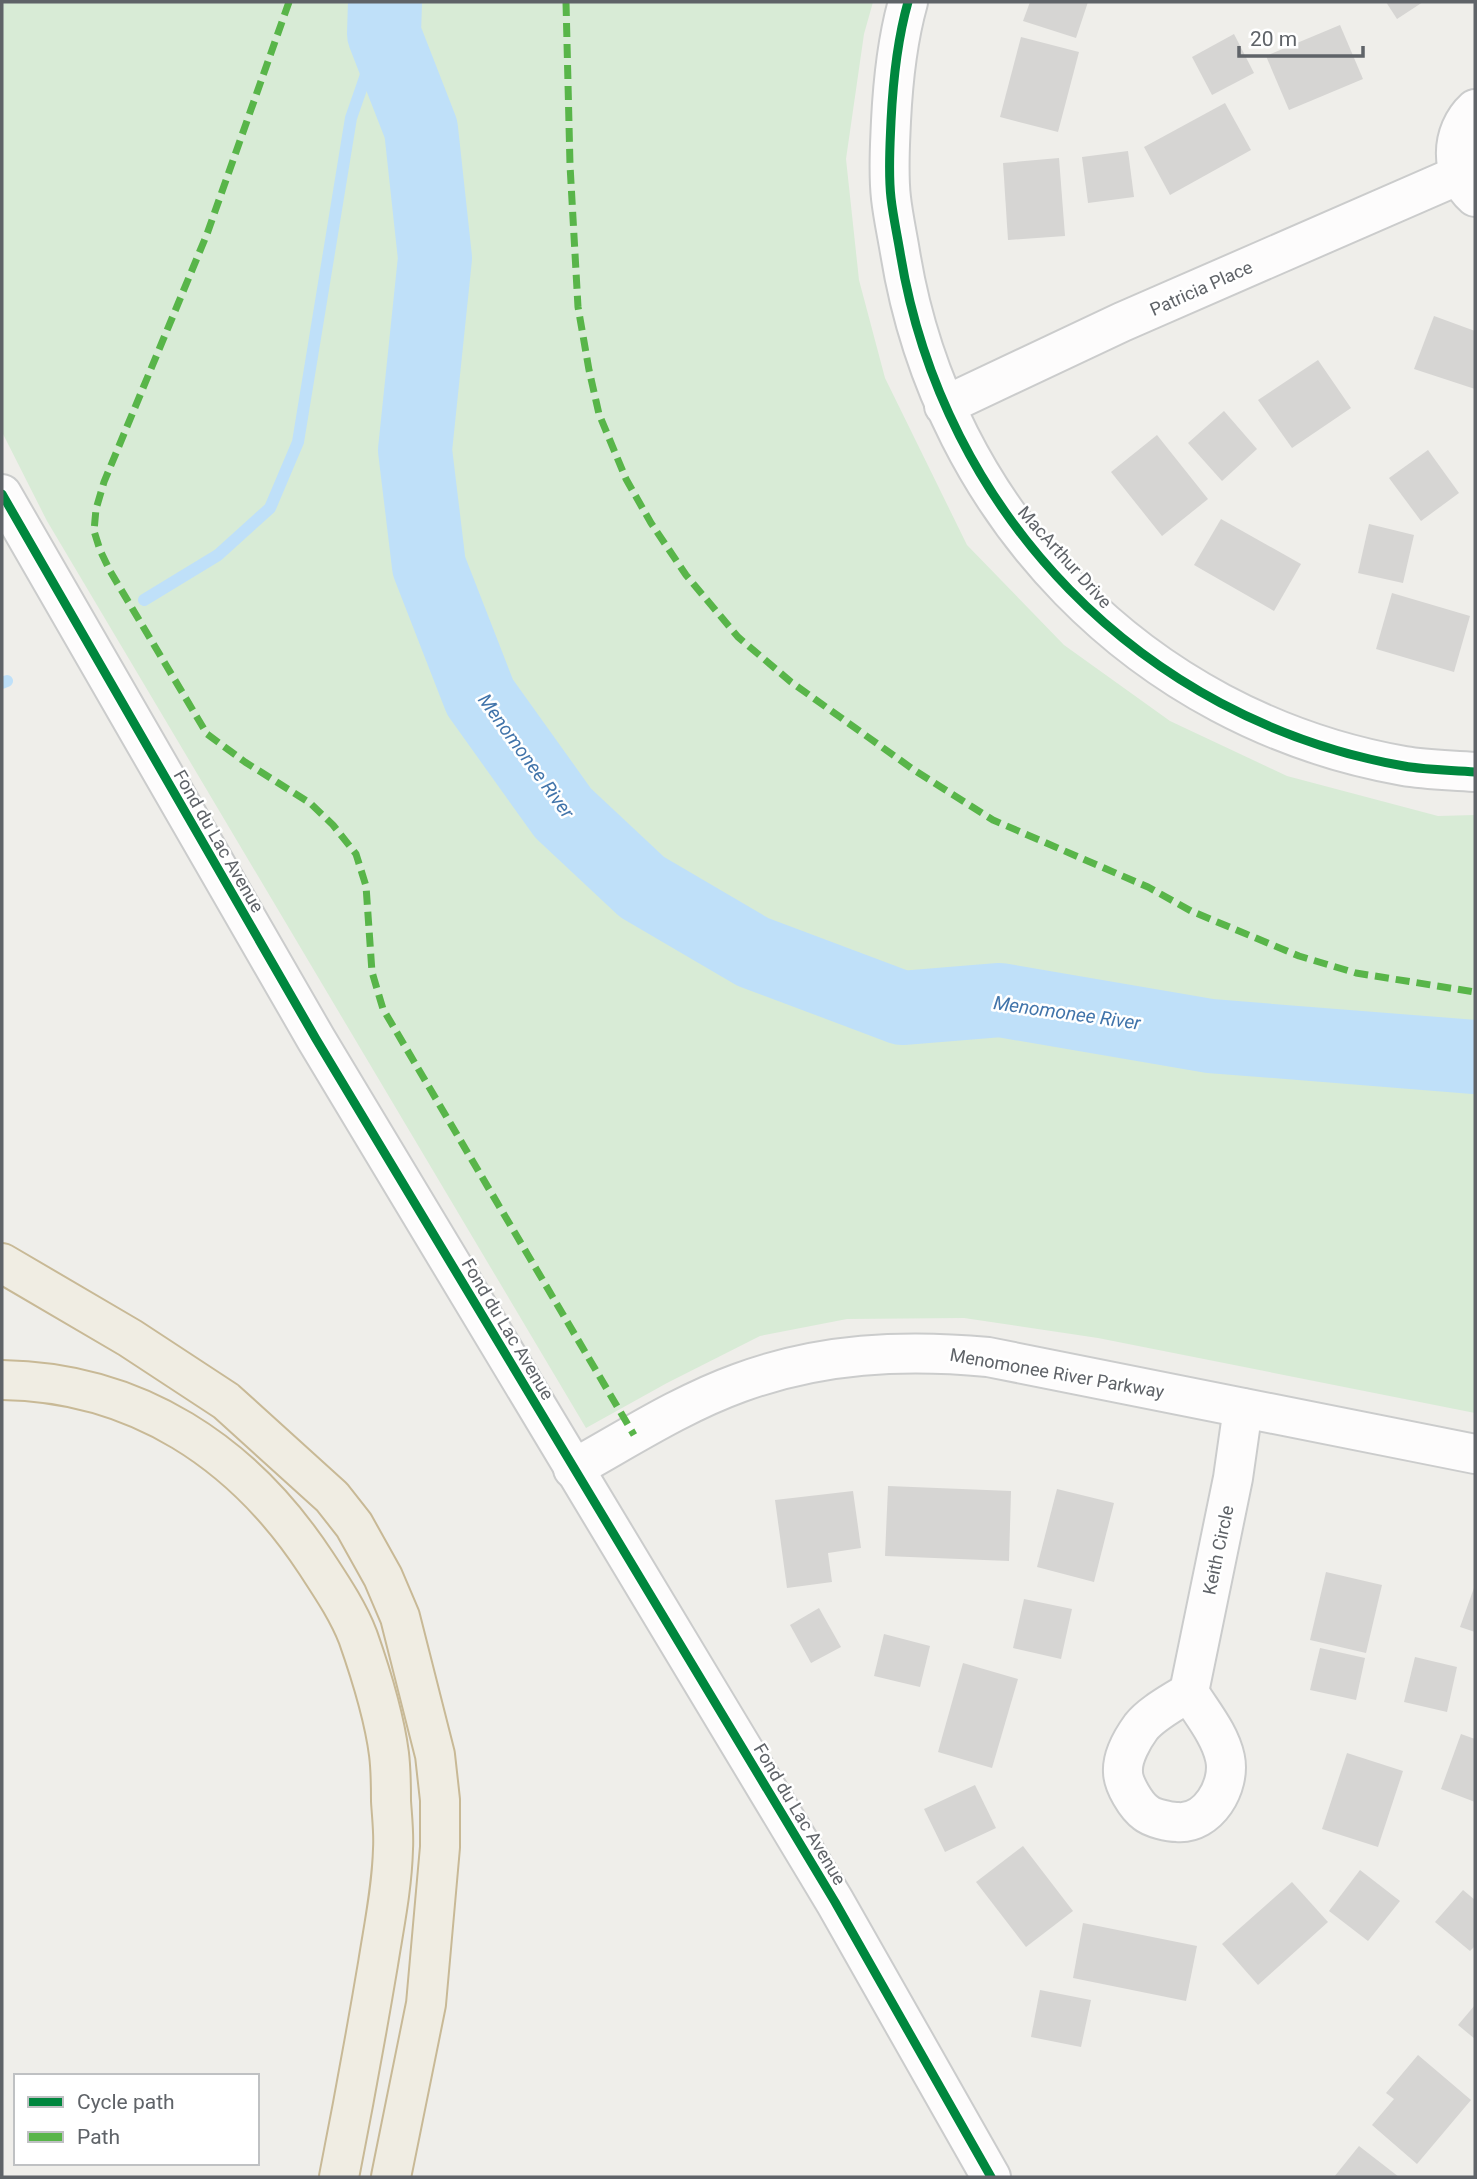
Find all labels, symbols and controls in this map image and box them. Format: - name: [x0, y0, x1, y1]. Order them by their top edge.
- scale bar: [1239, 14, 1363, 58]
- text: 20 m: [1250, 27, 1297, 51]
- street label: Patricia Place: [1146, 256, 1256, 320]
- street label: MacArthur Drive: [1014, 502, 1116, 612]
- water label: Menomonee River: [473, 689, 579, 823]
- street label: Fond du Lac Avenue: [170, 766, 268, 916]
- water label: Menomonee River: [992, 991, 1143, 1035]
- street label: Fond du Lac Avenue: [457, 1254, 559, 1404]
- street label: Menomonee River Parkway: [948, 1344, 1166, 1402]
- street label: Keith Circle: [1198, 1503, 1238, 1597]
- street label: Fond du Lac Avenue: [749, 1739, 851, 1889]
- legend: [14, 2074, 259, 2165]
- text: Cycle path: [77, 2090, 175, 2114]
- text: Path: [77, 2125, 120, 2149]

